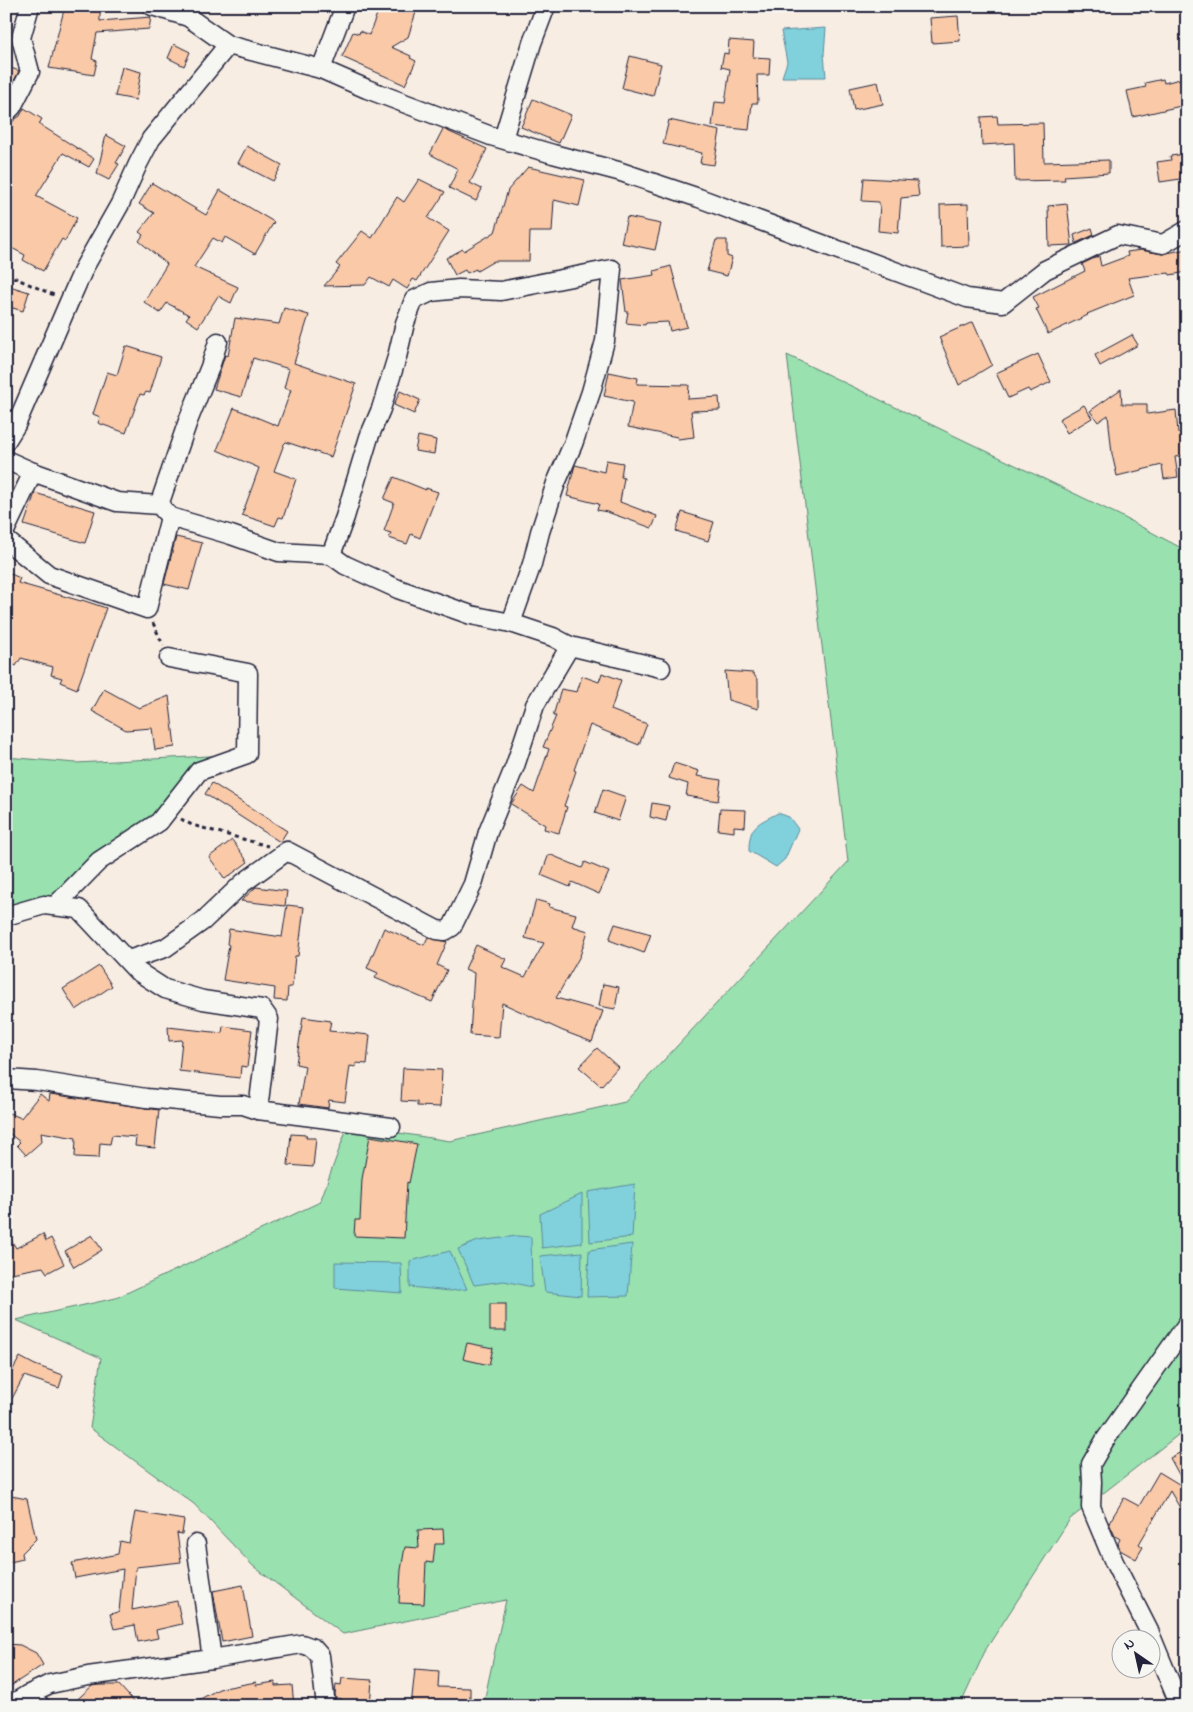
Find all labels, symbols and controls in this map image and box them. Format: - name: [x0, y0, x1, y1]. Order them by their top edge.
- north arrow: [1110, 1630, 1160, 1680]
- text: N: [1120, 1633, 1139, 1656]

